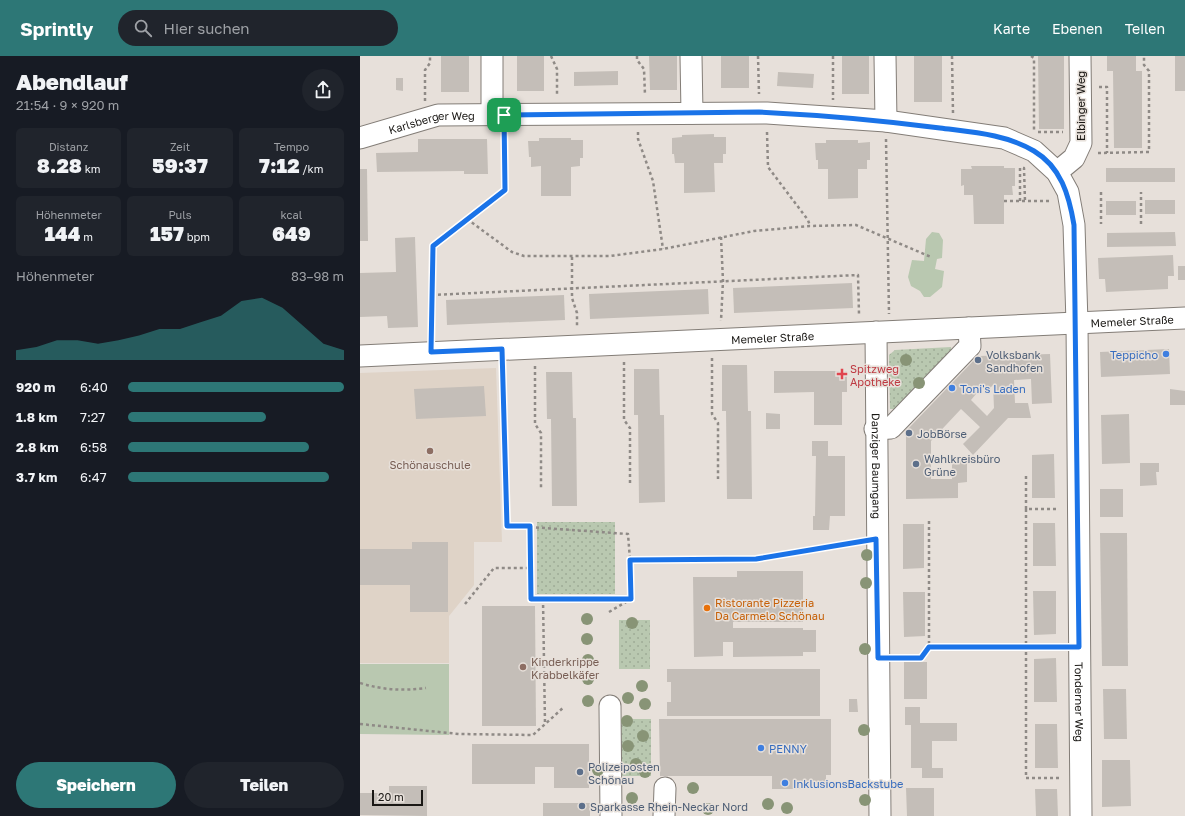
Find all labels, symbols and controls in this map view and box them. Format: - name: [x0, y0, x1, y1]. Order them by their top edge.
- search box: [118, 10, 398, 46]
- text: Sprintly: [20, 17, 94, 40]
- icon: search: [132, 17, 154, 39]
- text: Hier suchen: [164, 19, 250, 37]
- text: Karte: [993, 20, 1030, 37]
- text: Ebenen: [1052, 20, 1103, 37]
- text: Teilen: [1125, 20, 1165, 37]
- text: Abendlauf: [16, 68, 128, 95]
- button: share: [302, 69, 344, 111]
- street label: Elbinger Weg: [1074, 71, 1087, 141]
- text: 21:54 · 9 × 920 m: [16, 97, 119, 113]
- pin: [487, 98, 521, 132]
- icon: arrive: [493, 104, 515, 126]
- street label: Karlsberger Weg: [387, 108, 475, 136]
- text: Distanz: [49, 140, 88, 153]
- text: Zeit: [170, 140, 190, 153]
- text: Tempo: [274, 140, 309, 153]
- text: 8.28: [37, 153, 82, 177]
- text: 59:37: [152, 153, 208, 177]
- text: 7:12: [259, 153, 300, 177]
- text: km: [82, 162, 101, 175]
- text: /km: [300, 162, 324, 175]
- text: Höhenmeter: [36, 208, 102, 221]
- text: Puls: [168, 208, 192, 221]
- text: kcal: [280, 208, 302, 221]
- text: 144: [44, 221, 80, 245]
- text: 157: [150, 221, 184, 245]
- text: 649: [272, 221, 311, 245]
- text: m: [80, 230, 93, 243]
- text: bpm: [184, 230, 210, 243]
- text: Höhenmeter: [16, 268, 94, 284]
- text: 83–98 m: [291, 268, 344, 284]
- street label: Memeler Straße: [1090, 312, 1174, 329]
- street label: Memeler Straße: [731, 329, 814, 345]
- place label: Volksbank Sandhofen: [986, 348, 1043, 374]
- place label: Teppicho: [1110, 348, 1158, 361]
- marker: Teppicho: [1161, 349, 1171, 359]
- marker: Volksbank Sandhofen: [973, 355, 983, 365]
- place label: Spitzweg Apotheke: [850, 362, 901, 388]
- marker: Spitzweg Apotheke: [837, 369, 847, 379]
- text: 920 m: [16, 379, 55, 395]
- text: 6:40: [80, 379, 108, 395]
- place label: Toni's Laden: [960, 382, 1026, 395]
- marker: Toni's Laden: [947, 383, 957, 393]
- text: 1.8 km: [16, 409, 57, 425]
- text: 7:27: [80, 409, 105, 425]
- street label: Danziger Baumgang: [870, 413, 884, 519]
- place label: JobBörse: [917, 427, 967, 440]
- marker: JobBörse: [904, 428, 914, 438]
- text: 2.8 km: [16, 439, 59, 455]
- text: 6:58: [80, 439, 107, 455]
- marker: Schönauschule: [425, 446, 435, 456]
- place label: Wahlkreisbüro Grüne: [924, 452, 1001, 478]
- place label: Schönauschule: [389, 458, 471, 471]
- marker: Wahlkreisbüro Grüne: [911, 459, 921, 469]
- text: 3.7 km: [16, 469, 57, 485]
- text: 6:47: [80, 469, 107, 485]
- place label: Ristorante Pizzeria Da Carmelo Schönau: [715, 596, 825, 622]
- marker: Ristorante Pizzeria Da Carmelo Schönau: [702, 603, 712, 613]
- place label: Kinderkrippe Krabbelkäfer: [531, 655, 600, 681]
- marker: Kinderkrippe Krabbelkäfer: [518, 662, 528, 672]
- street label: Tonderner Weg: [1073, 662, 1087, 742]
- place label: PENNY: [769, 742, 807, 755]
- marker: PENNY: [756, 743, 766, 753]
- place label: Polizeiposten Schönau: [588, 760, 660, 786]
- button: Speichern: [16, 762, 176, 808]
- button: Teilen: [184, 762, 344, 808]
- marker: Polizeiposten Schönau: [575, 767, 585, 777]
- place label: InklusionsBackstube: [793, 777, 903, 790]
- marker: InklusionsBackstube: [780, 778, 790, 788]
- scale bar: [372, 788, 423, 807]
- text: 20 m: [378, 790, 404, 803]
- place label: Sparkasse Rhein-Neckar Nord: [590, 800, 748, 813]
- marker: Sparkasse Rhein-Neckar Nord: [577, 801, 587, 811]

